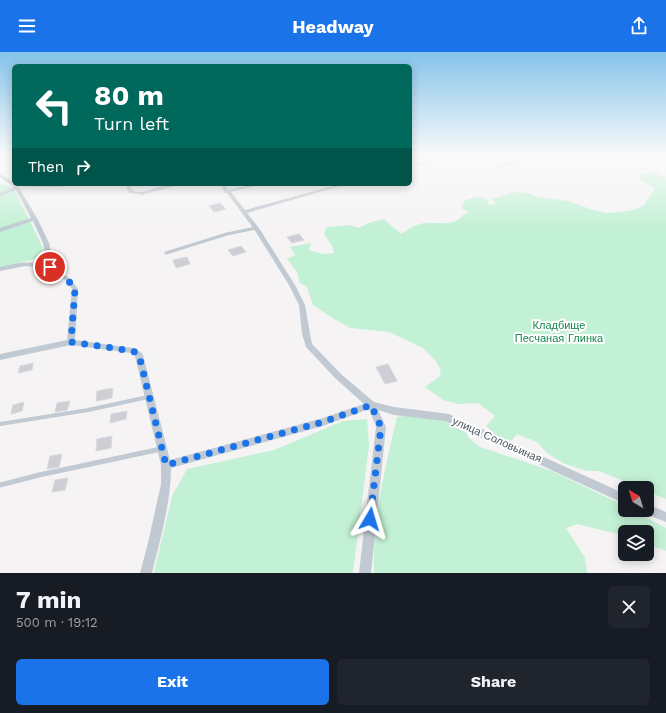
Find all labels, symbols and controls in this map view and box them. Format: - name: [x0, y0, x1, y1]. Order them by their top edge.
- icon: menu: [16, 15, 38, 37]
- icon: share: [628, 15, 650, 37]
- text: Headway: [292, 16, 374, 37]
- text: 80 m: [94, 79, 164, 112]
- icon: left: [28, 80, 80, 132]
- text: Turn left: [94, 113, 169, 134]
- icon: right: [72, 156, 94, 178]
- text: Then: [28, 158, 64, 176]
- pin: [33, 250, 67, 284]
- icon: arrive: [39, 256, 61, 278]
- park label: Кладбище Песчаная Глинка: [515, 319, 604, 345]
- street label: улица Соловьиная: [450, 414, 544, 466]
- north arrow: [618, 481, 654, 517]
- map controls: [618, 481, 654, 561]
- position arrow: [349, 498, 391, 540]
- button: layers: [618, 525, 654, 561]
- text: 7 min: [16, 586, 81, 614]
- button: close: [608, 586, 650, 628]
- text: 500 m · 19:12: [16, 615, 98, 630]
- button: Exit: [16, 659, 329, 705]
- button: Share: [337, 659, 650, 705]

